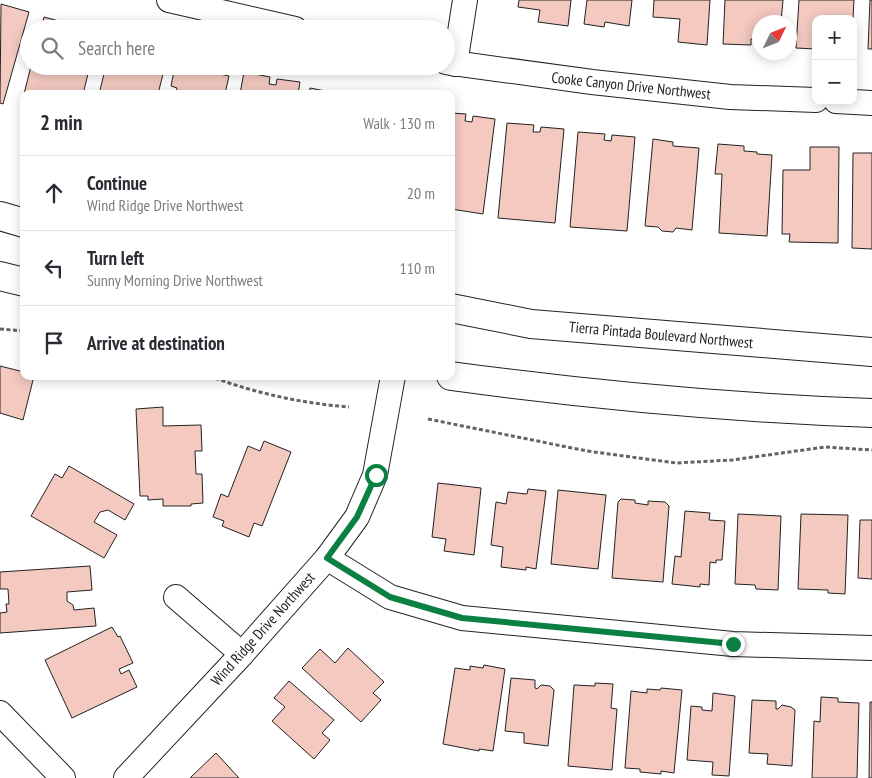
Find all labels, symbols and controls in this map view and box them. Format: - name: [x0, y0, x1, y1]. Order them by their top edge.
- north arrow: [752, 15, 797, 60]
- map controls: [812, 15, 857, 105]
- button: +: [812, 15, 857, 60]
- search box: [20, 20, 455, 75]
- icon: search: [38, 34, 66, 62]
- text: Search here: [78, 36, 155, 60]
- button: −: [812, 60, 857, 105]
- street label: Cooke Canyon Drive Northwest: [551, 68, 712, 103]
- text: 2 min: [40, 109, 82, 136]
- text: Walk · 130 m: [363, 113, 435, 133]
- text: Continue: [87, 171, 147, 195]
- icon: ahead: [40, 179, 68, 207]
- text: 20 m: [407, 183, 435, 203]
- text: Wind Ridge Drive Northwest: [87, 195, 243, 215]
- text: Turn left: [87, 246, 144, 270]
- icon: left: [40, 254, 68, 282]
- text: 110 m: [400, 258, 435, 278]
- text: Sunny Morning Drive Northwest: [87, 270, 263, 290]
- street label: Tierra Pintada Boulevard Northwest: [568, 317, 754, 352]
- icon: arrive: [40, 329, 68, 357]
- text: Arrive at destination: [87, 331, 225, 355]
- route start: [365, 464, 388, 487]
- street label: Wind Ridge Drive Northwest: [206, 568, 319, 690]
- route end: [722, 633, 745, 656]

